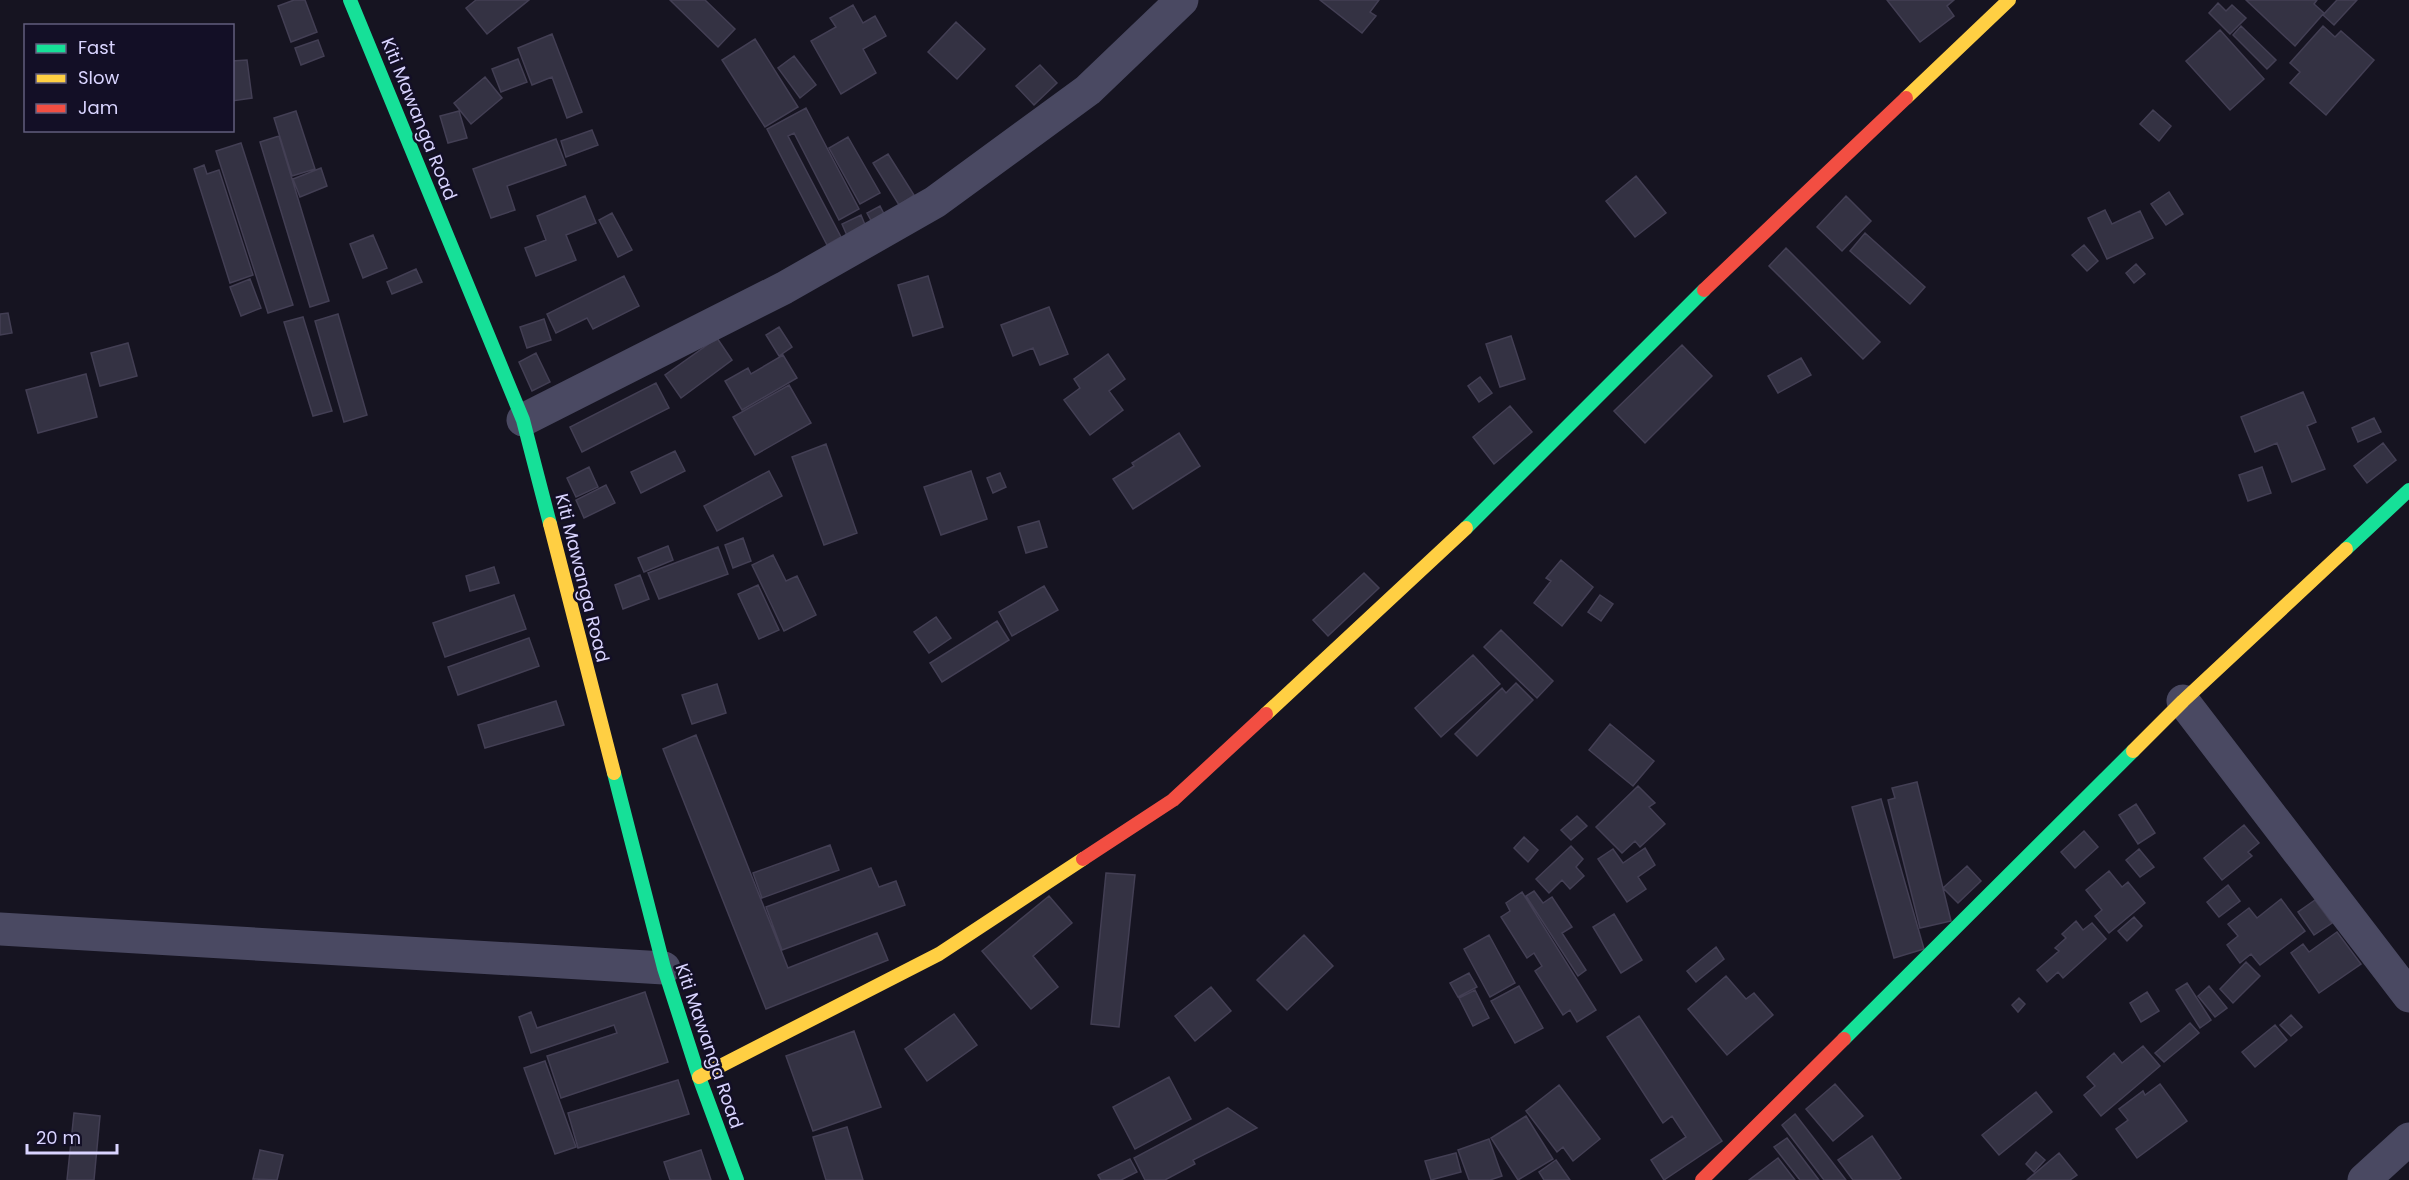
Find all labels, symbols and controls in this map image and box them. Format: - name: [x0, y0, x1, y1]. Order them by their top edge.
- legend: [24, 24, 234, 132]
- street label: Kiti Mawanga Road: [375, 34, 463, 204]
- text: Fast: [78, 35, 115, 60]
- text: Slow: [78, 65, 120, 90]
- text: Jam: [78, 95, 118, 120]
- street label: Kiti Mawanga Road: [549, 491, 616, 665]
- street label: Kiti Mawanga Road: [669, 960, 749, 1132]
- scale bar: [27, 1117, 117, 1155]
- text: 20 m: [36, 1125, 81, 1150]

